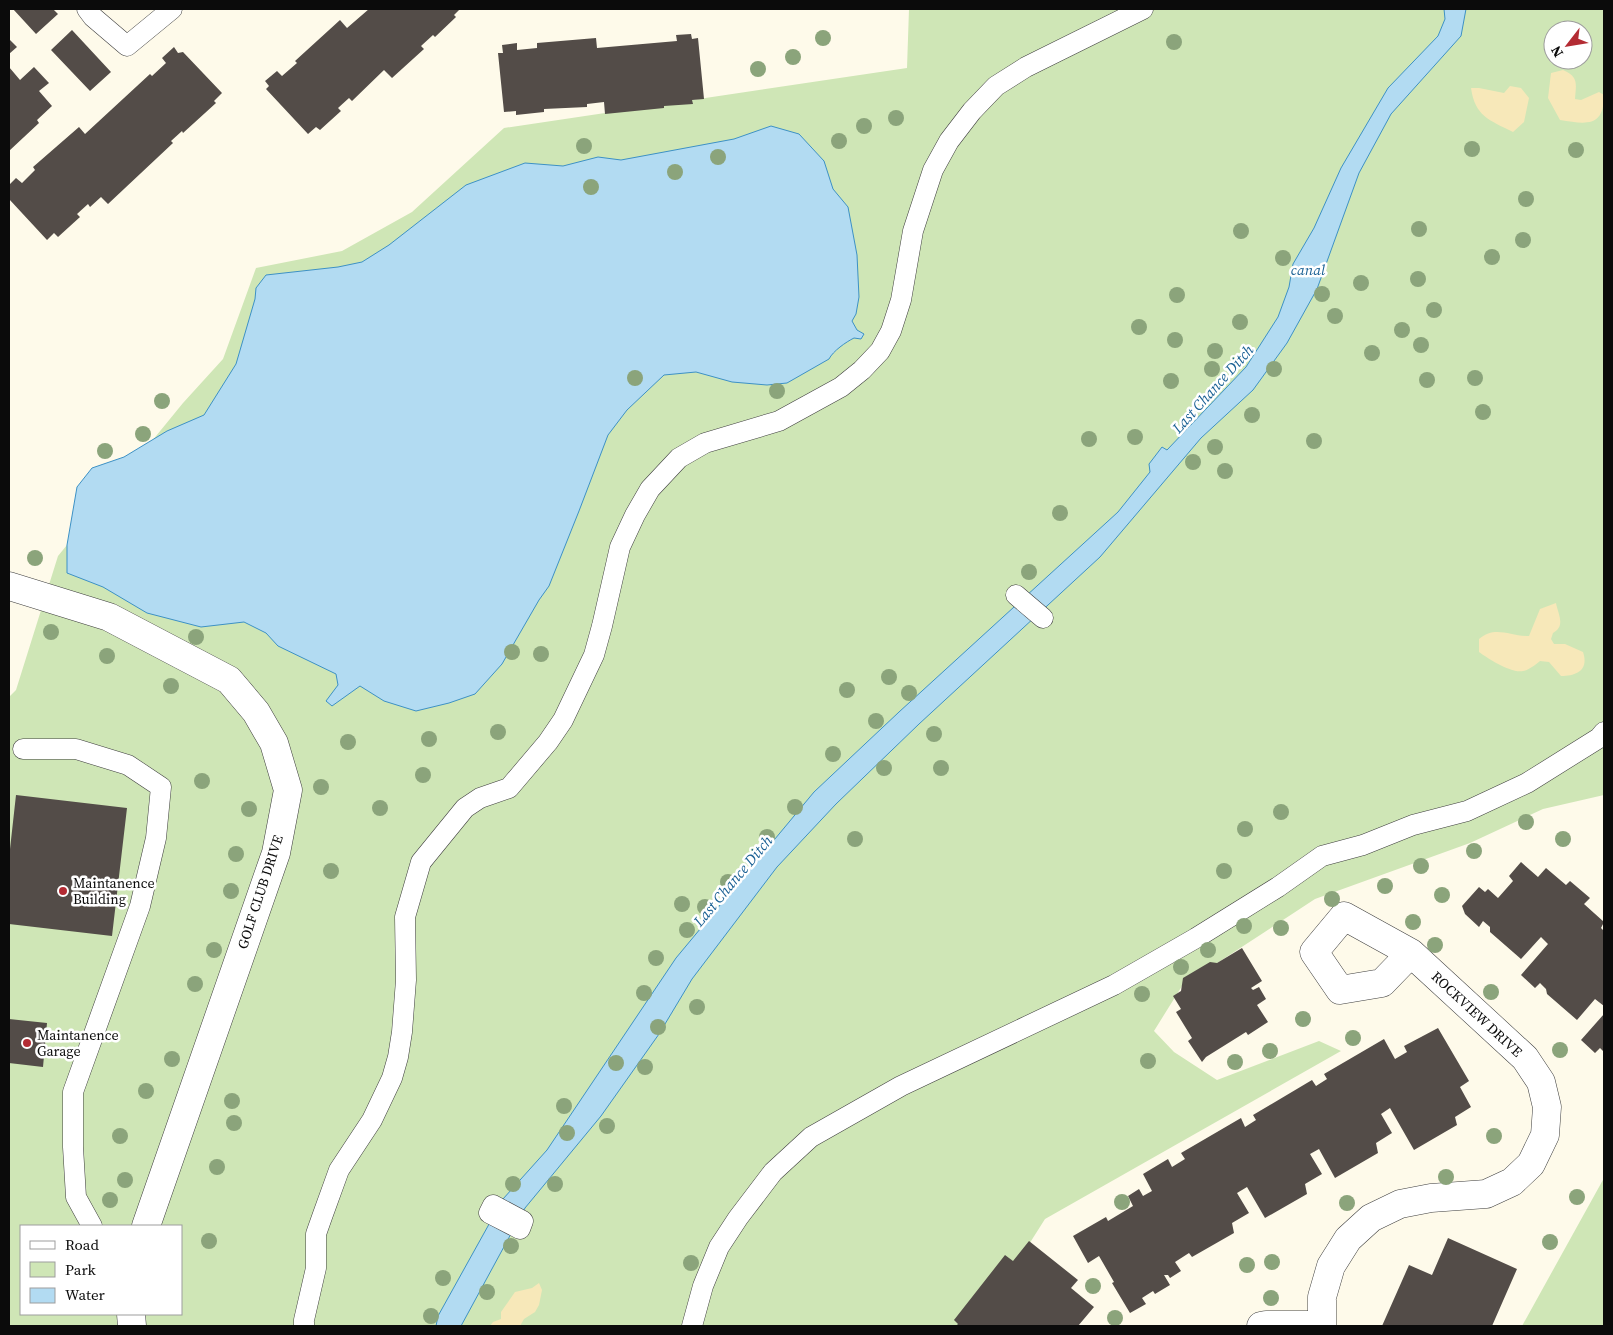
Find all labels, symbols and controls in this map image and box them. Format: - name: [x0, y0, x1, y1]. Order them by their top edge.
- north arrow: [1543, 20, 1593, 70]
- text: N: [1546, 42, 1568, 61]
- water label: canal: [1291, 259, 1326, 280]
- water label: Last Chance Ditch: [1166, 340, 1258, 438]
- water label: Last Chance Ditch: [688, 831, 777, 931]
- street label: GOLF CLUB DRIVE: [232, 832, 288, 952]
- place label: Maintanence Building: [73, 873, 155, 909]
- marker: Maintanence Building: [57, 885, 69, 897]
- street label: ROCKVIEW DRIVE: [1427, 967, 1527, 1061]
- place label: Maintanence Garage: [37, 1025, 119, 1061]
- marker: Maintanence Garage: [21, 1037, 33, 1049]
- legend: [20, 1225, 182, 1315]
- text: Road: [65, 1234, 99, 1255]
- text: Park: [65, 1259, 97, 1280]
- text: Water: [65, 1284, 106, 1305]

